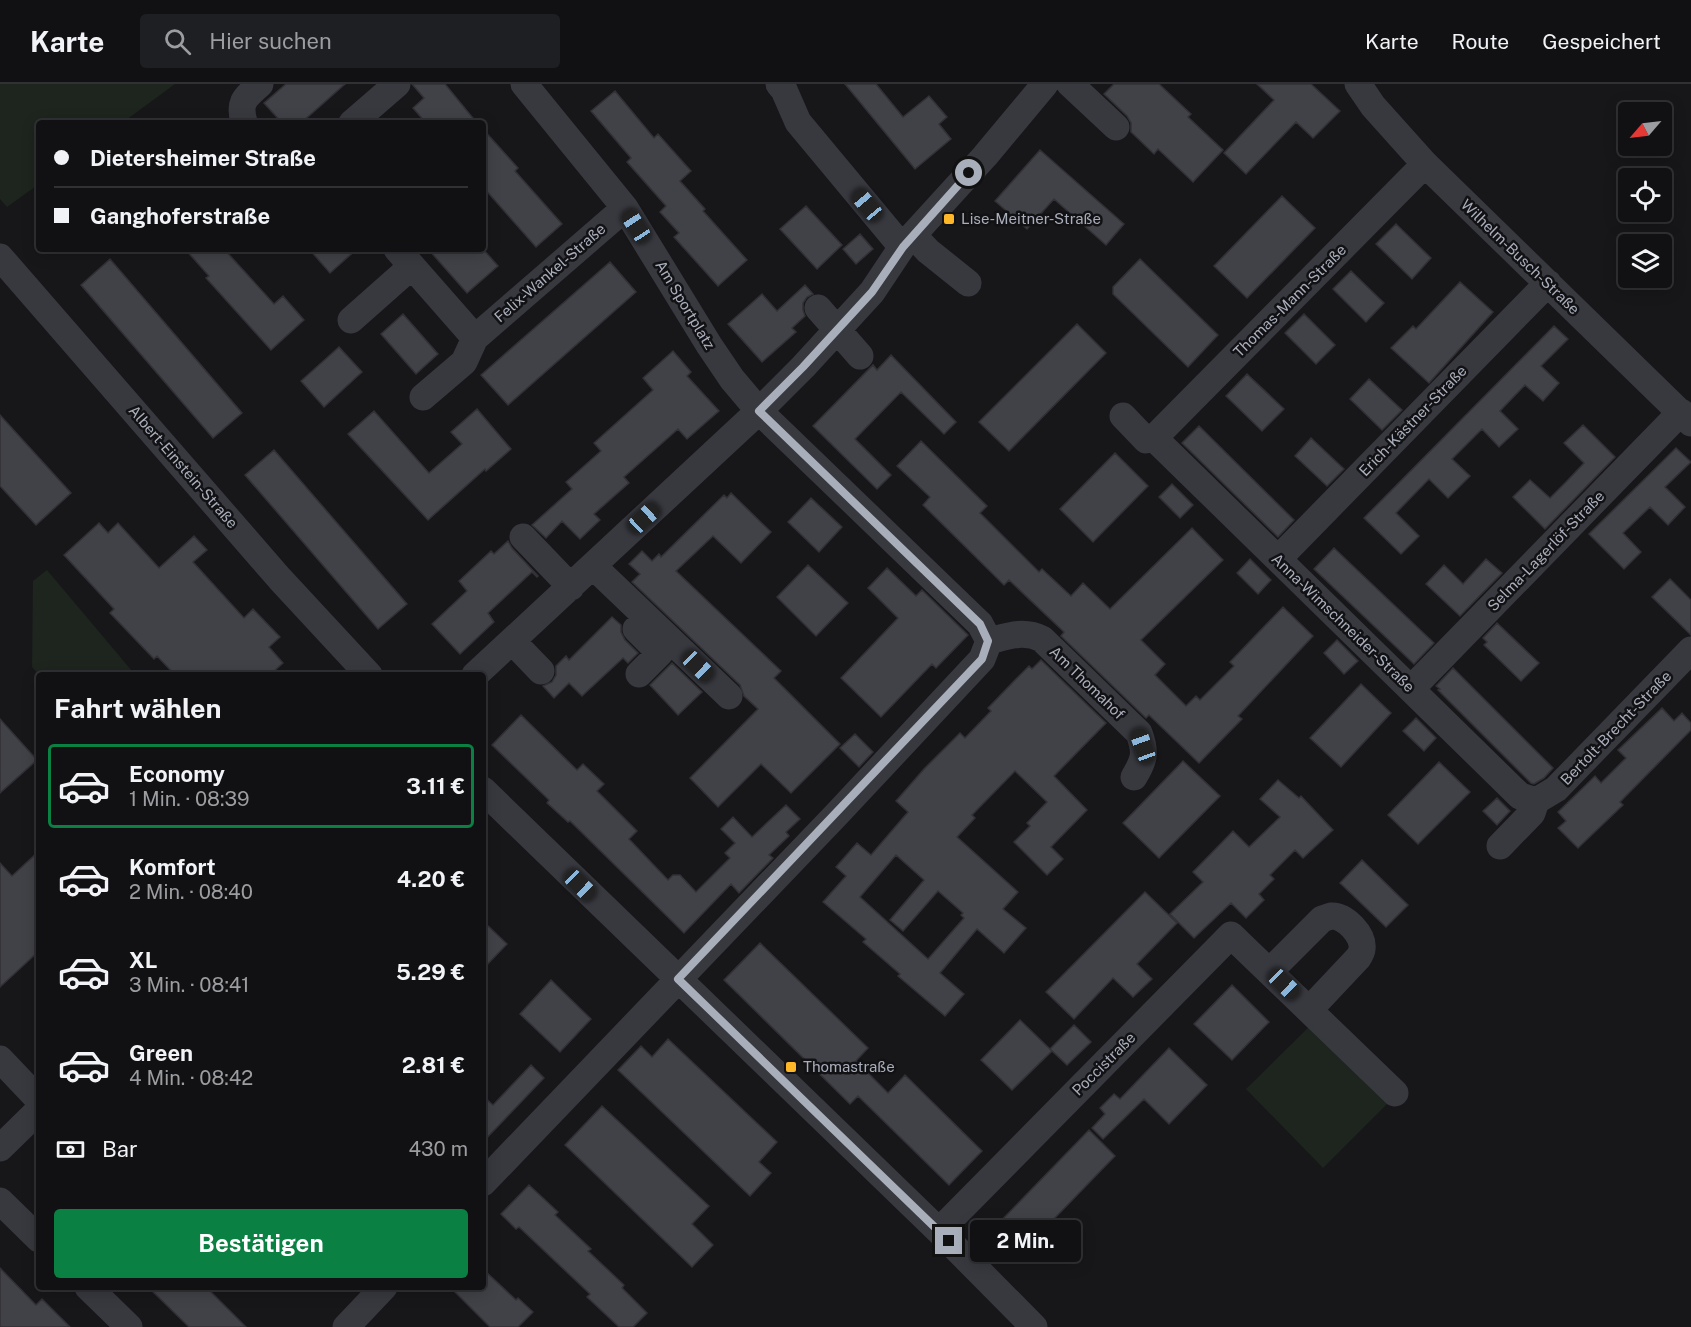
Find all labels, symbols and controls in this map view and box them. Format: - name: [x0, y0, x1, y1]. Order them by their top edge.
- search box: [140, 14, 560, 68]
- text: Karte: [30, 25, 104, 58]
- icon: search: [161, 25, 194, 58]
- text: Hier suchen: [209, 28, 332, 54]
- text: Karte: [1365, 29, 1419, 54]
- text: Route: [1452, 29, 1509, 54]
- text: Gespeichert: [1542, 29, 1661, 54]
- north arrow: [1618, 102, 1672, 156]
- map controls: [1618, 102, 1672, 288]
- text: Dietersheimer Straße: [90, 145, 316, 171]
- route start: [955, 159, 982, 186]
- button: locate: [1618, 168, 1672, 222]
- car: [849, 185, 885, 225]
- street label: Wilhelm-Busch-Straße: [1458, 196, 1583, 318]
- text: Ganghoferstraße: [90, 203, 270, 229]
- car: [619, 206, 653, 246]
- place label: Lise-Meitner-Straße: [961, 210, 1101, 227]
- marker: Lise-Meitner-Straße: [942, 212, 956, 226]
- street label: Felix-Wankel-Straße: [491, 220, 609, 325]
- button: layers: [1618, 234, 1672, 288]
- street label: Thomas-Mann-Straße: [1230, 241, 1349, 360]
- street label: Am Sportplatz: [652, 257, 719, 352]
- street label: Erich-Kästner-Straße: [1355, 362, 1470, 479]
- street label: Albert-Einstein-Straße: [125, 402, 241, 531]
- street label: Selma-Lagerlöf-Straße: [1484, 487, 1607, 614]
- car: [625, 499, 663, 537]
- street label: Anna-Wimschneider-Straße: [1269, 550, 1418, 695]
- street label: Am Thomahof: [1046, 643, 1128, 723]
- car: [679, 647, 717, 685]
- street label: Bertolt-Brecht-Straße: [1557, 667, 1674, 788]
- text: Fahrt wählen: [54, 692, 222, 724]
- car: [1128, 726, 1158, 766]
- icon: car: [57, 759, 111, 813]
- text: Economy: [129, 761, 225, 787]
- text: 3.11 €: [406, 773, 465, 799]
- text: 1 Min. · 08:39: [129, 787, 249, 811]
- icon: car: [57, 852, 111, 906]
- text: Komfort: [129, 854, 216, 880]
- text: 4.20 €: [397, 866, 465, 892]
- car: [561, 866, 599, 904]
- text: 2 Min. · 08:40: [129, 880, 253, 904]
- icon: car: [57, 945, 111, 999]
- text: XL: [129, 947, 157, 973]
- text: 5.29 €: [396, 959, 465, 985]
- car: [1265, 965, 1303, 1003]
- text: 3 Min. · 08:41: [129, 973, 250, 997]
- street label: Poccistraße: [1069, 1029, 1139, 1099]
- icon: car: [57, 1038, 111, 1092]
- text: Green: [129, 1040, 193, 1066]
- text: 2.81 €: [402, 1052, 465, 1078]
- place label: Thomastraße: [803, 1058, 895, 1075]
- marker: Thomastraße: [784, 1060, 798, 1074]
- text: 4 Min. · 08:42: [129, 1066, 253, 1090]
- icon: cash: [54, 1133, 87, 1166]
- text: Bar: [102, 1136, 138, 1162]
- text: 430 m: [409, 1137, 468, 1161]
- button: Bestätigen: [54, 1209, 468, 1278]
- callout: 2 Min.: [970, 1220, 1081, 1262]
- route end: [935, 1227, 962, 1254]
- text: 2 Min.: [996, 1229, 1055, 1253]

